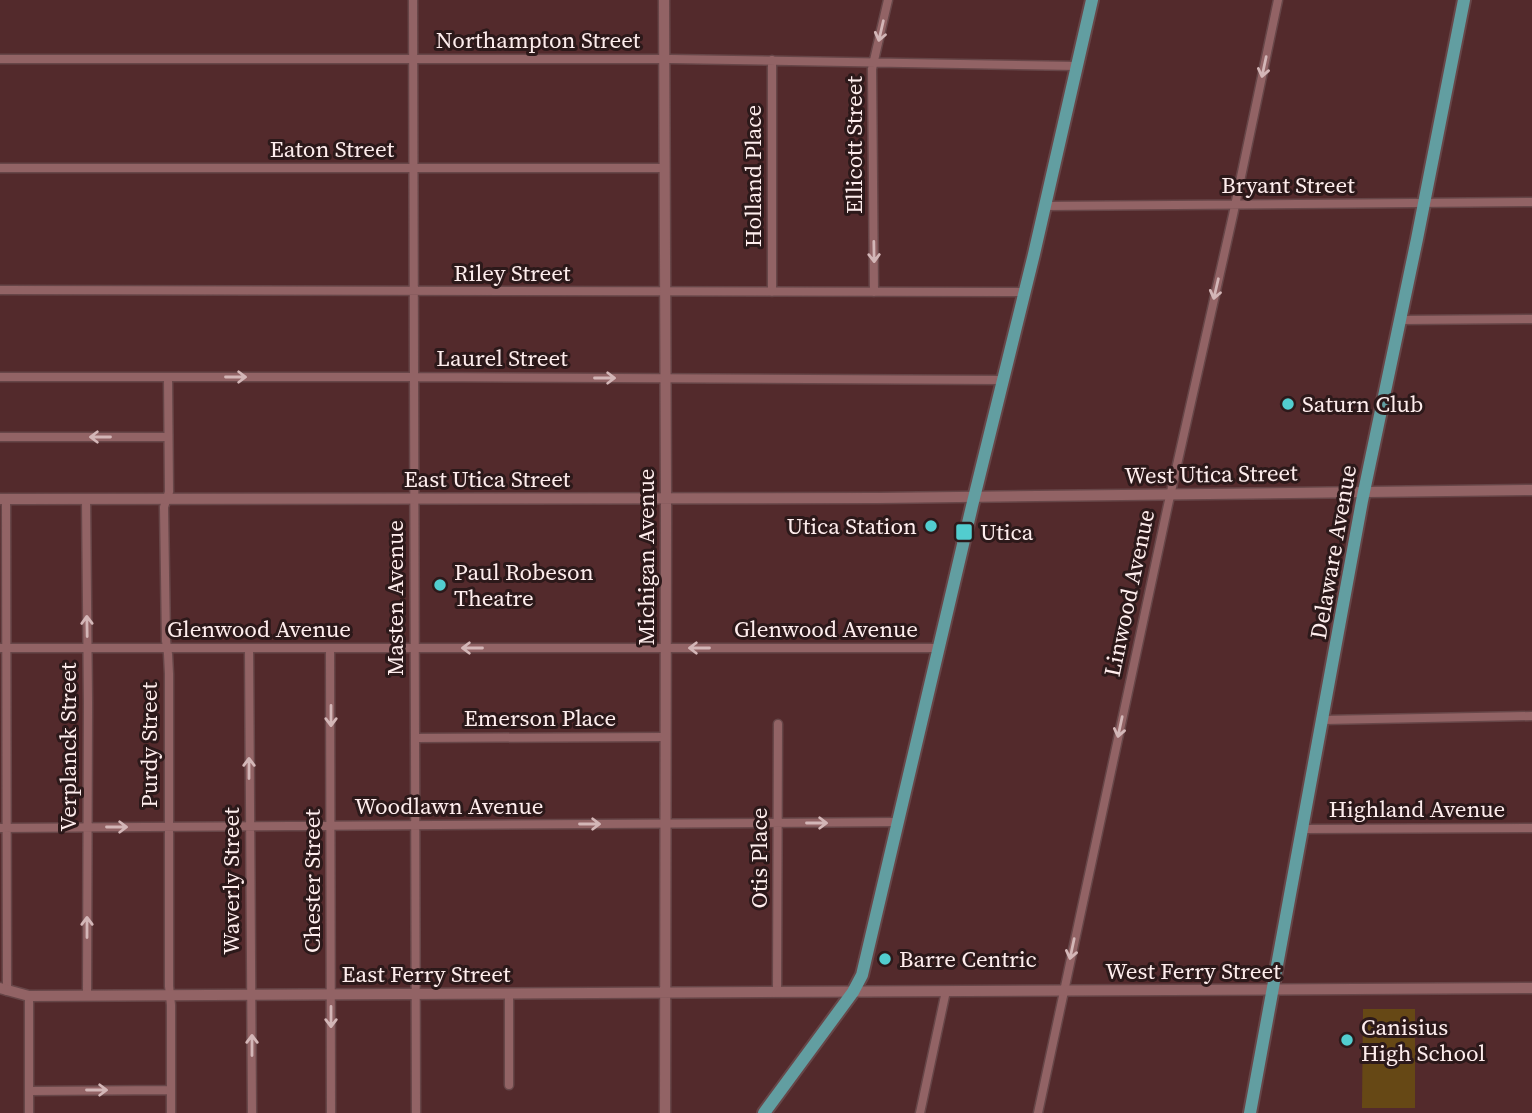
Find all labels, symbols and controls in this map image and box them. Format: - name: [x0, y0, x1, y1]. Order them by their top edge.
- one-way arrow: [874, 19, 888, 42]
- street label: Northampton Street: [436, 24, 641, 56]
- one-way arrow: [1256, 55, 1270, 78]
- street label: Ellicott Street: [838, 75, 870, 214]
- street label: Holland Place: [737, 105, 769, 247]
- street label: Eaton Street: [270, 133, 395, 165]
- street label: Bryant Street: [1221, 169, 1355, 201]
- one-way arrow: [867, 241, 881, 264]
- street label: Riley Street: [454, 257, 571, 289]
- one-way arrow: [1209, 277, 1223, 300]
- street label: Laurel Street: [436, 342, 568, 374]
- one-way arrow: [225, 370, 248, 384]
- one-way arrow: [593, 371, 616, 385]
- place label: Saturn Club: [1302, 388, 1423, 420]
- marker: Saturn Club: [1280, 396, 1296, 412]
- one-way arrow: [89, 430, 112, 444]
- street label: West Utica Street: [1124, 456, 1298, 492]
- street label: Delaware Avenue: [1302, 462, 1364, 642]
- street label: East Utica Street: [404, 463, 571, 495]
- street label: Michigan Avenue: [630, 468, 662, 646]
- street label: Linwood Avenue: [1096, 506, 1162, 680]
- place label: Utica Station: [787, 510, 917, 542]
- place label: Utica: [980, 516, 1034, 548]
- marker: Utica Station: [923, 518, 939, 534]
- street label: Masten Avenue: [379, 520, 411, 676]
- marker: Utica: [954, 522, 974, 542]
- place label: Paul Robeson Theatre: [454, 556, 594, 614]
- marker: Paul Robeson Theatre: [432, 577, 448, 593]
- street label: Glenwood Avenue: [167, 613, 351, 645]
- street label: Glenwood Avenue: [734, 613, 918, 645]
- one-way arrow: [80, 615, 94, 638]
- one-way arrow: [460, 641, 483, 655]
- one-way arrow: [688, 641, 711, 655]
- street label: Verplanck Street: [52, 662, 84, 832]
- street label: Purdy Street: [133, 682, 165, 808]
- street label: Emerson Place: [464, 702, 616, 734]
- one-way arrow: [324, 705, 337, 728]
- one-way arrow: [1113, 715, 1127, 738]
- one-way arrow: [242, 757, 256, 780]
- street label: Woodlawn Avenue: [354, 790, 544, 822]
- street label: Highland Avenue: [1329, 793, 1505, 825]
- street label: Waverly Street: [215, 807, 247, 955]
- street label: Otis Place: [743, 808, 775, 908]
- street label: Chester Street: [296, 809, 328, 953]
- one-way arrow: [805, 816, 828, 830]
- one-way arrow: [578, 817, 601, 831]
- one-way arrow: [105, 820, 128, 834]
- one-way arrow: [80, 916, 94, 939]
- one-way arrow: [1065, 937, 1079, 960]
- place label: Barre Centric: [899, 943, 1037, 975]
- marker: Barre Centric: [877, 951, 893, 967]
- street label: West Ferry Street: [1105, 955, 1281, 987]
- street label: East Ferry Street: [342, 958, 511, 990]
- one-way arrow: [324, 1006, 338, 1029]
- place label: Canisius High School: [1361, 1011, 1485, 1069]
- marker: Canisius High School: [1339, 1032, 1355, 1048]
- one-way arrow: [245, 1034, 259, 1057]
- one-way arrow: [85, 1083, 108, 1097]

